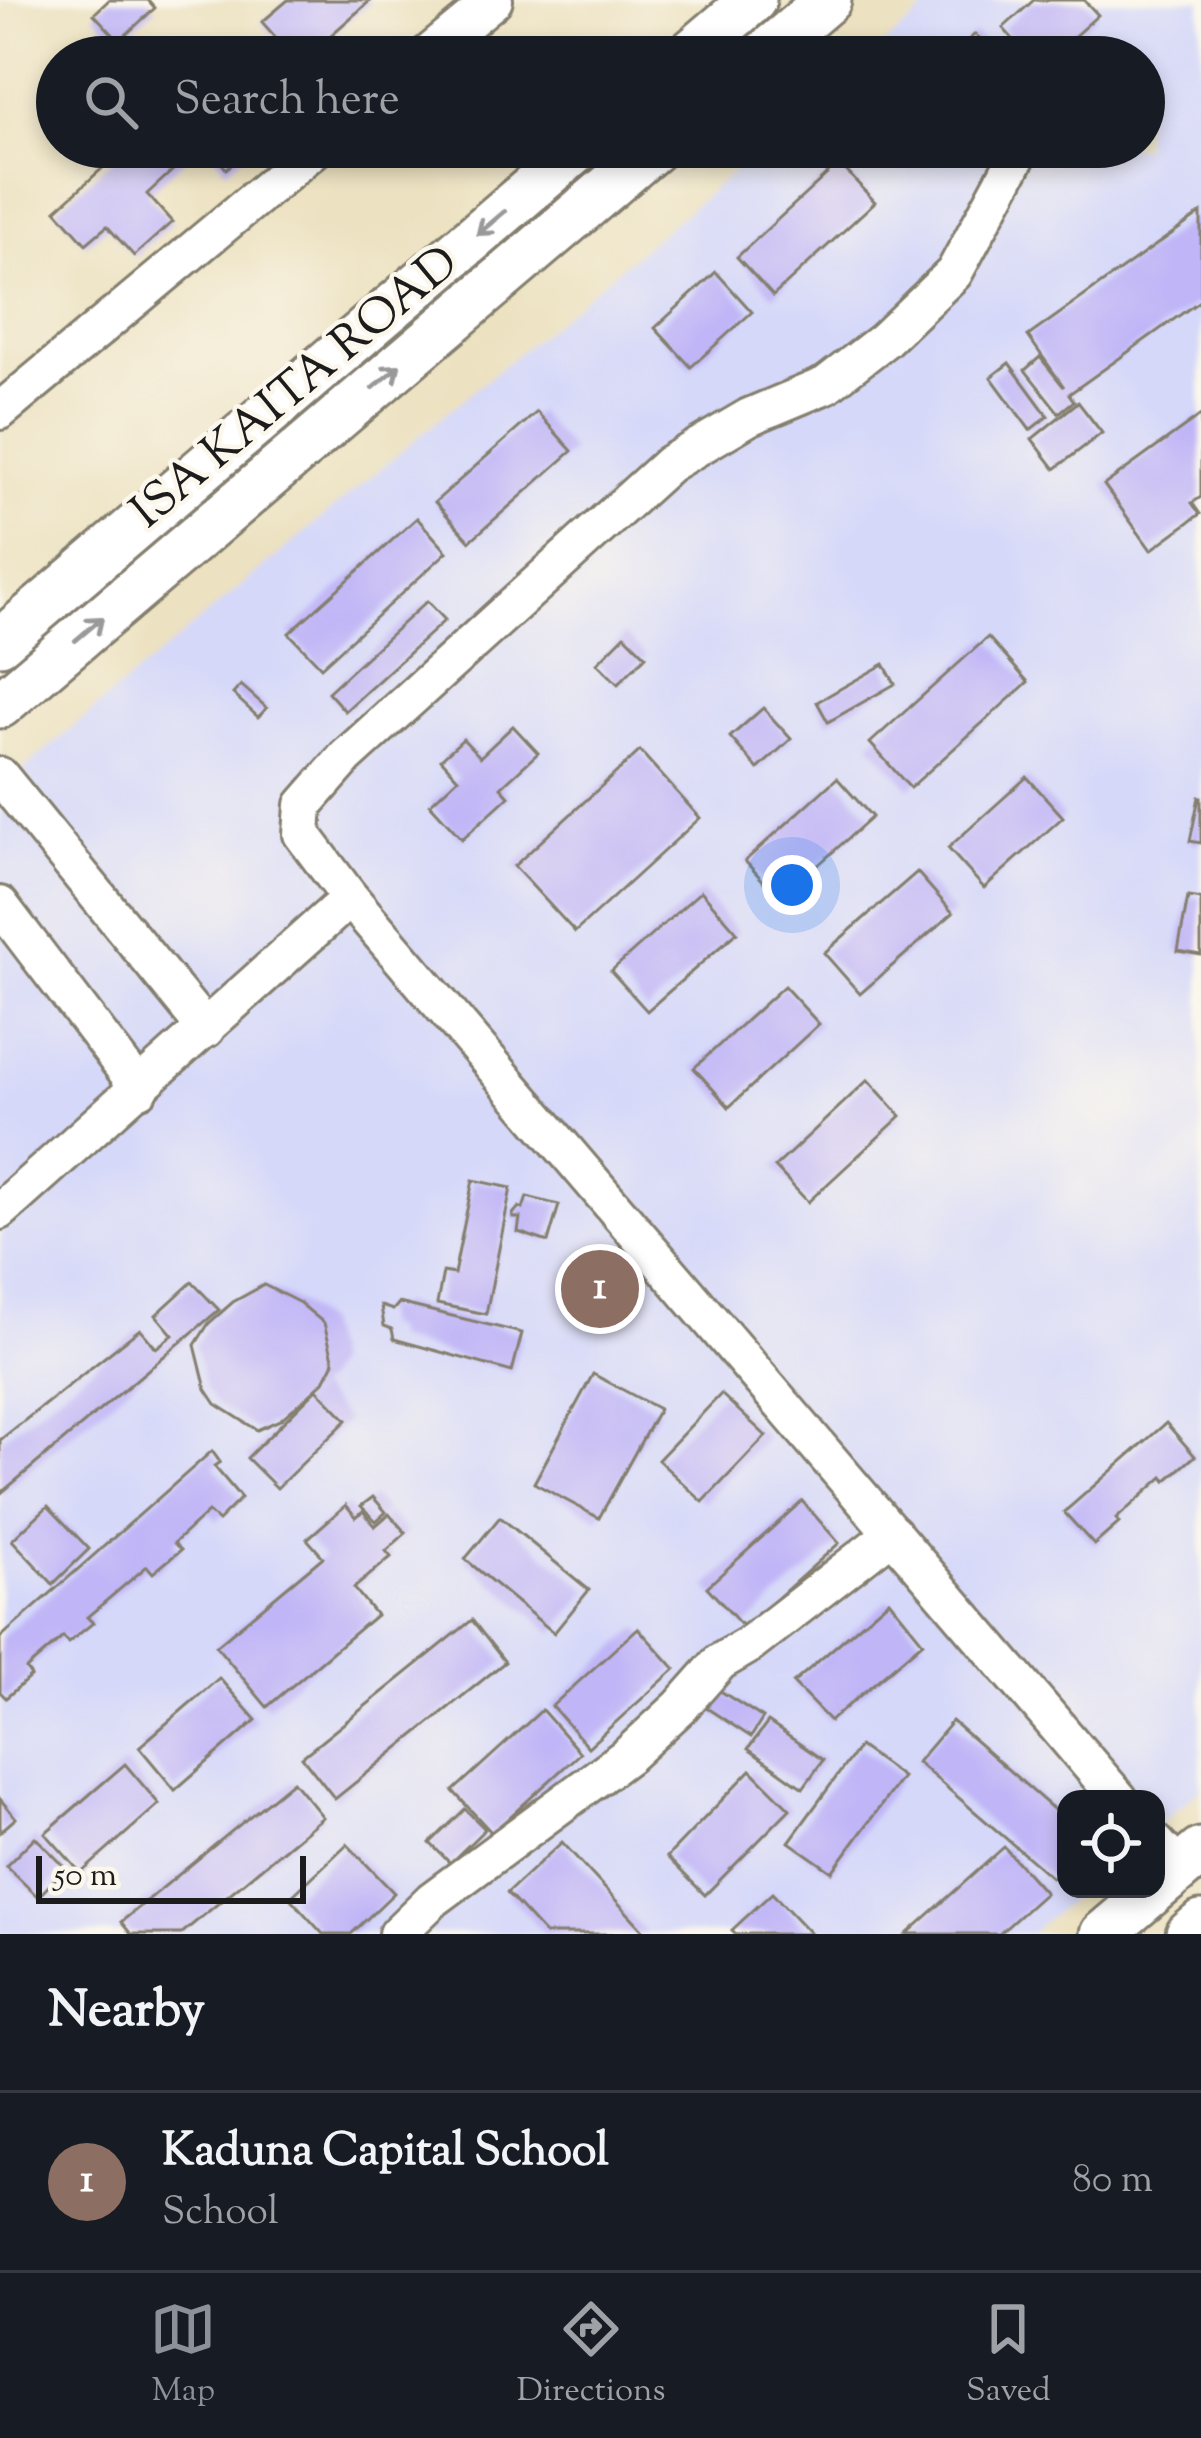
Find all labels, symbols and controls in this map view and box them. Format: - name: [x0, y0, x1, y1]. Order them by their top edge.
- search box: [36, 36, 1165, 168]
- icon: search: [78, 69, 144, 135]
- text: Search here: [174, 70, 400, 135]
- one-way arrow: [476, 209, 507, 236]
- street label: ISA KAITA ROAD: [118, 231, 475, 547]
- one-way arrow: [370, 363, 401, 391]
- one-way arrow: [73, 616, 104, 644]
- your location: [762, 855, 822, 915]
- pin: 1: [561, 1244, 639, 1334]
- map controls: [1057, 1790, 1165, 1898]
- button: locate: [1057, 1790, 1165, 1898]
- scale bar: [36, 1850, 306, 1903]
- text: 50 m: [54, 1853, 117, 1901]
- text: Nearby: [48, 1976, 205, 2049]
- text: Kaduna Capital School: [162, 2121, 609, 2186]
- text: 1: [80, 2154, 94, 2210]
- text: 80 m: [1072, 2154, 1153, 2210]
- text: School: [162, 2186, 279, 2242]
- tab: Map: [150, 2296, 216, 2416]
- tab: Directions: [517, 2296, 666, 2416]
- tab: Saved: [966, 2296, 1051, 2416]

